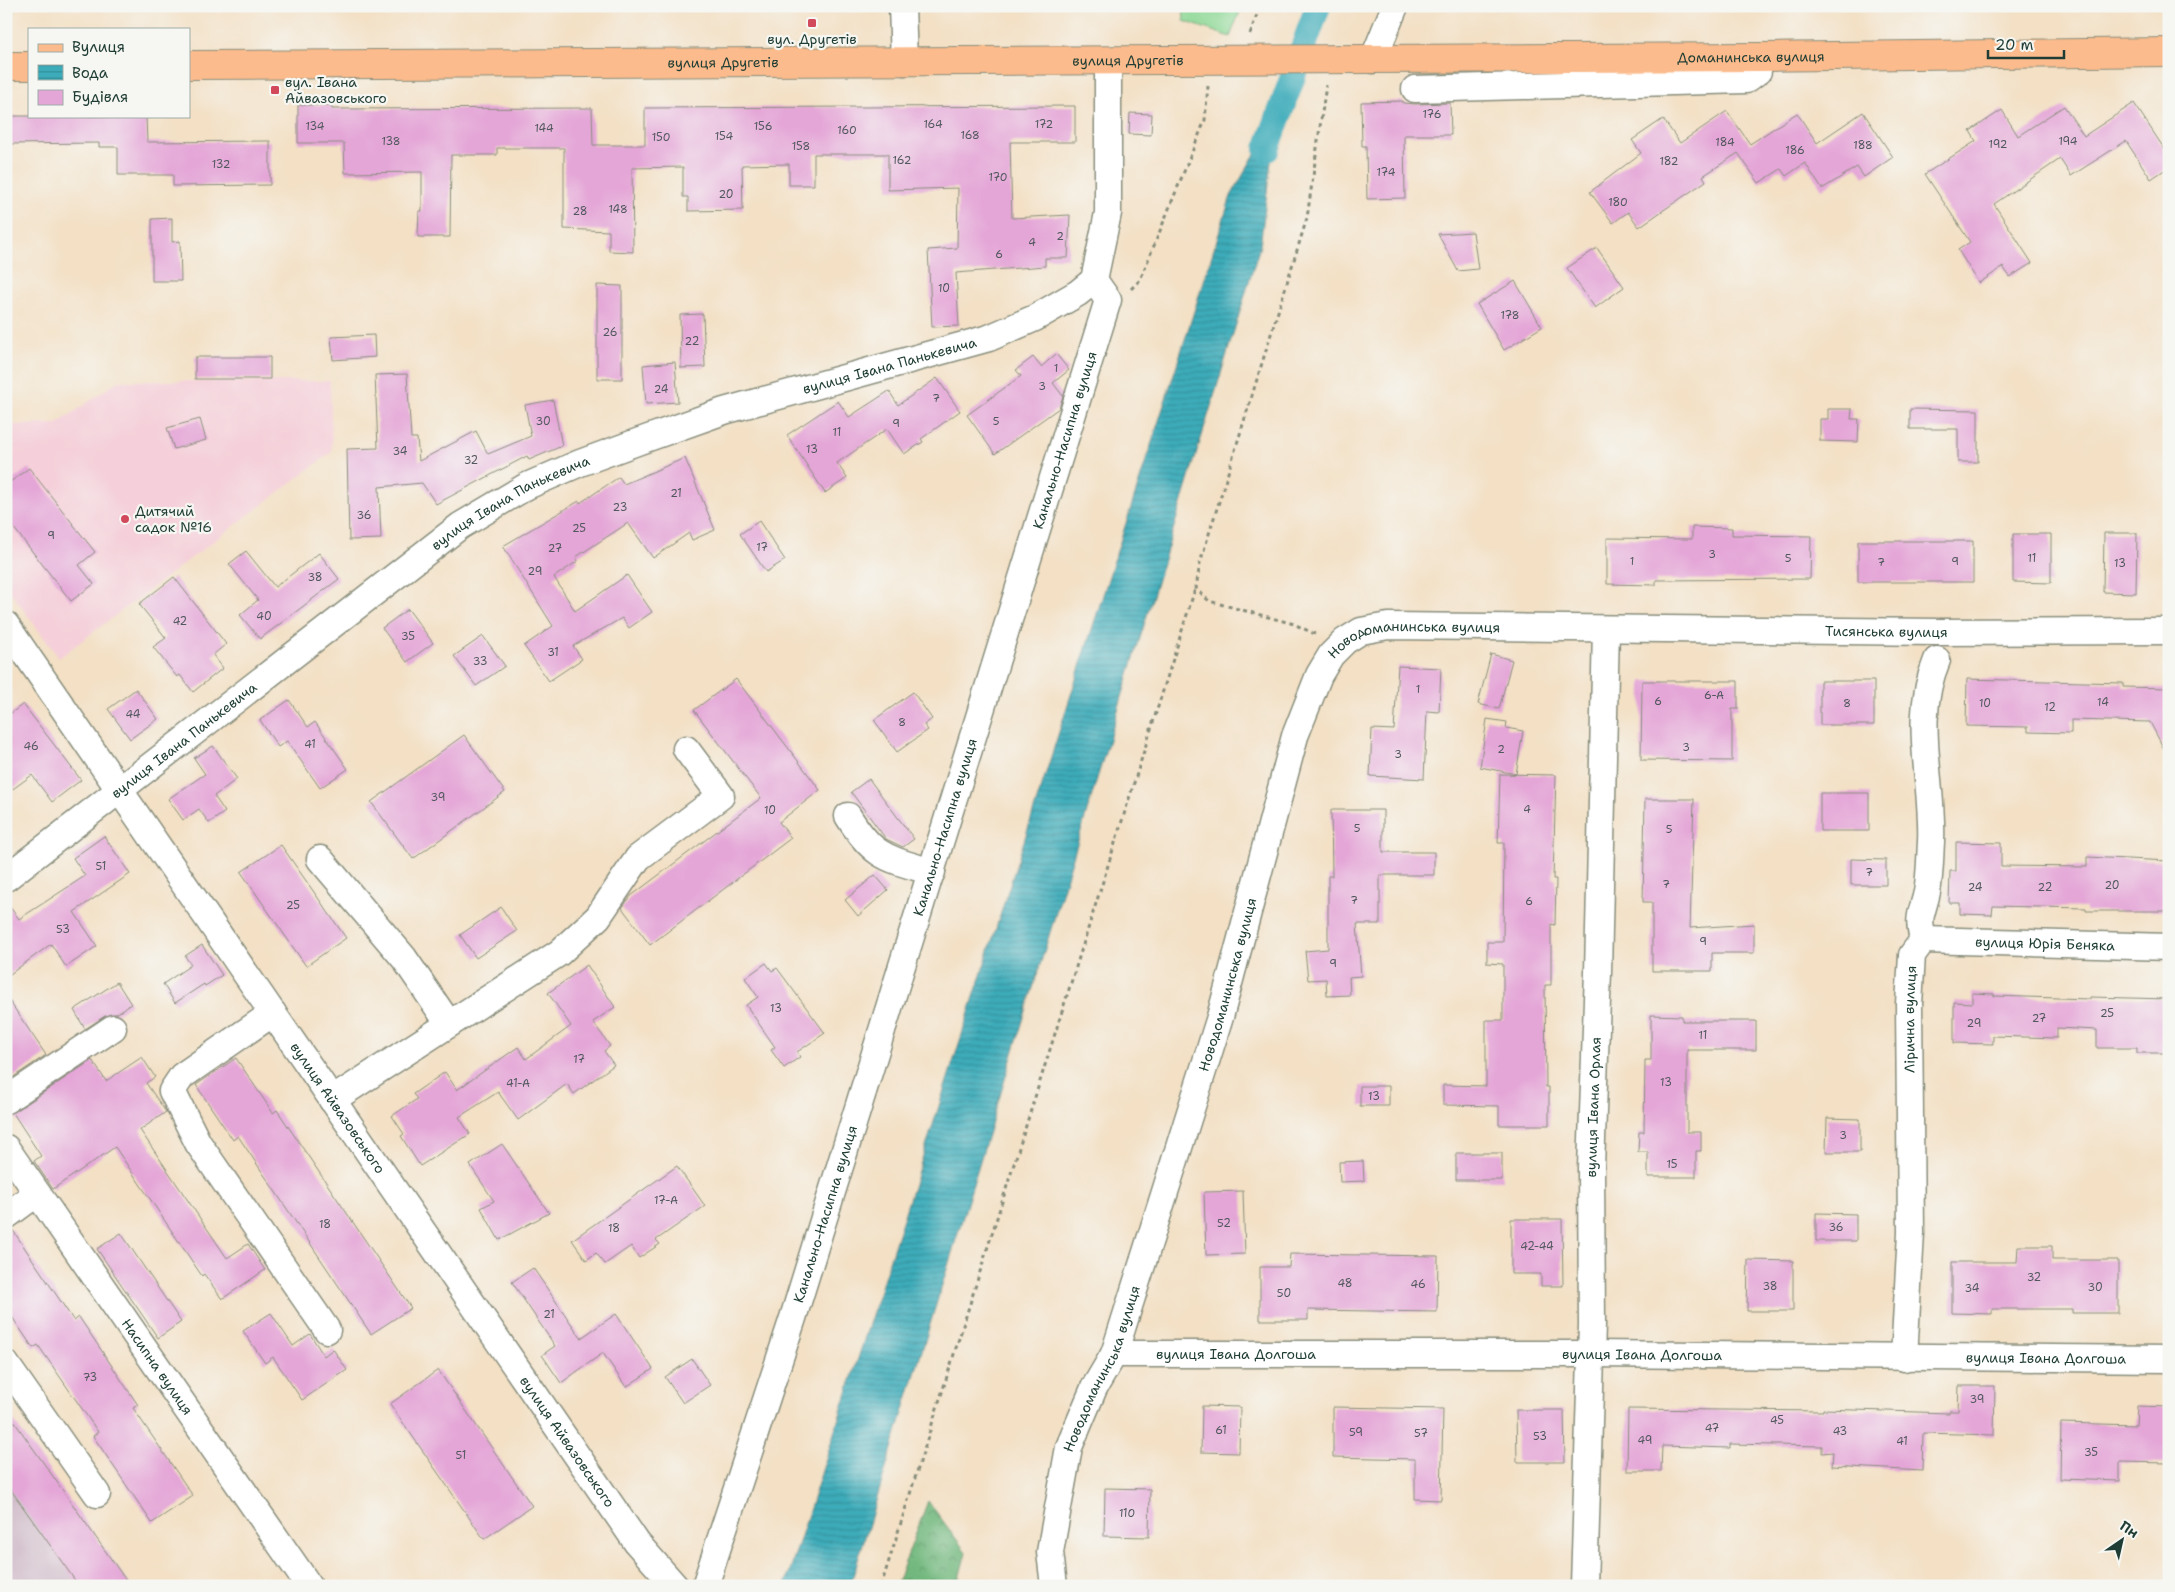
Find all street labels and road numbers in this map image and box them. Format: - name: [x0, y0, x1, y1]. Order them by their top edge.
- street label: Доманинська вулиця: [1677, 47, 1825, 66]
- street label: вулиця Другетів: [1072, 51, 1184, 69]
- street label: вулиця Другетів: [667, 53, 779, 72]
- street label: вулиця Івана Панькевича: [801, 333, 979, 398]
- street label: Канально-Насипна вулиця: [1029, 349, 1101, 531]
- street label: вулиця Івана Панькевича: [427, 451, 592, 554]
- street label: Новодоманинська вулиця: [1324, 616, 1500, 662]
- street label: Тисянська вулиця: [1825, 622, 1948, 641]
- street label: вулиця Івана Панькевича: [107, 678, 260, 802]
- street label: Канально-Насипна вулиця: [909, 736, 981, 918]
- street label: Новодоманинська вулиця: [1194, 896, 1260, 1074]
- street label: вулиця Юрія Беняка: [1975, 932, 2115, 954]
- street label: Лірична вулиця: [1900, 965, 1920, 1073]
- street label: вулиця Івана Орлая: [1582, 1036, 1605, 1178]
- street label: вулиця Айвазовського: [287, 1039, 389, 1177]
- street label: Канально-Насипна вулиця: [789, 1123, 861, 1305]
- street label: Новодоманинська вулиця: [1059, 1283, 1144, 1455]
- street label: Насипна вулиця: [118, 1315, 197, 1418]
- street label: вулиця Івана Долгоша: [1156, 1345, 1316, 1363]
- street label: вулиця Івана Долгоша: [1562, 1345, 1722, 1364]
- street label: вулиця Івана Долгоша: [1966, 1348, 2126, 1368]
- street label: вулиця Айвазовського: [516, 1373, 619, 1511]

